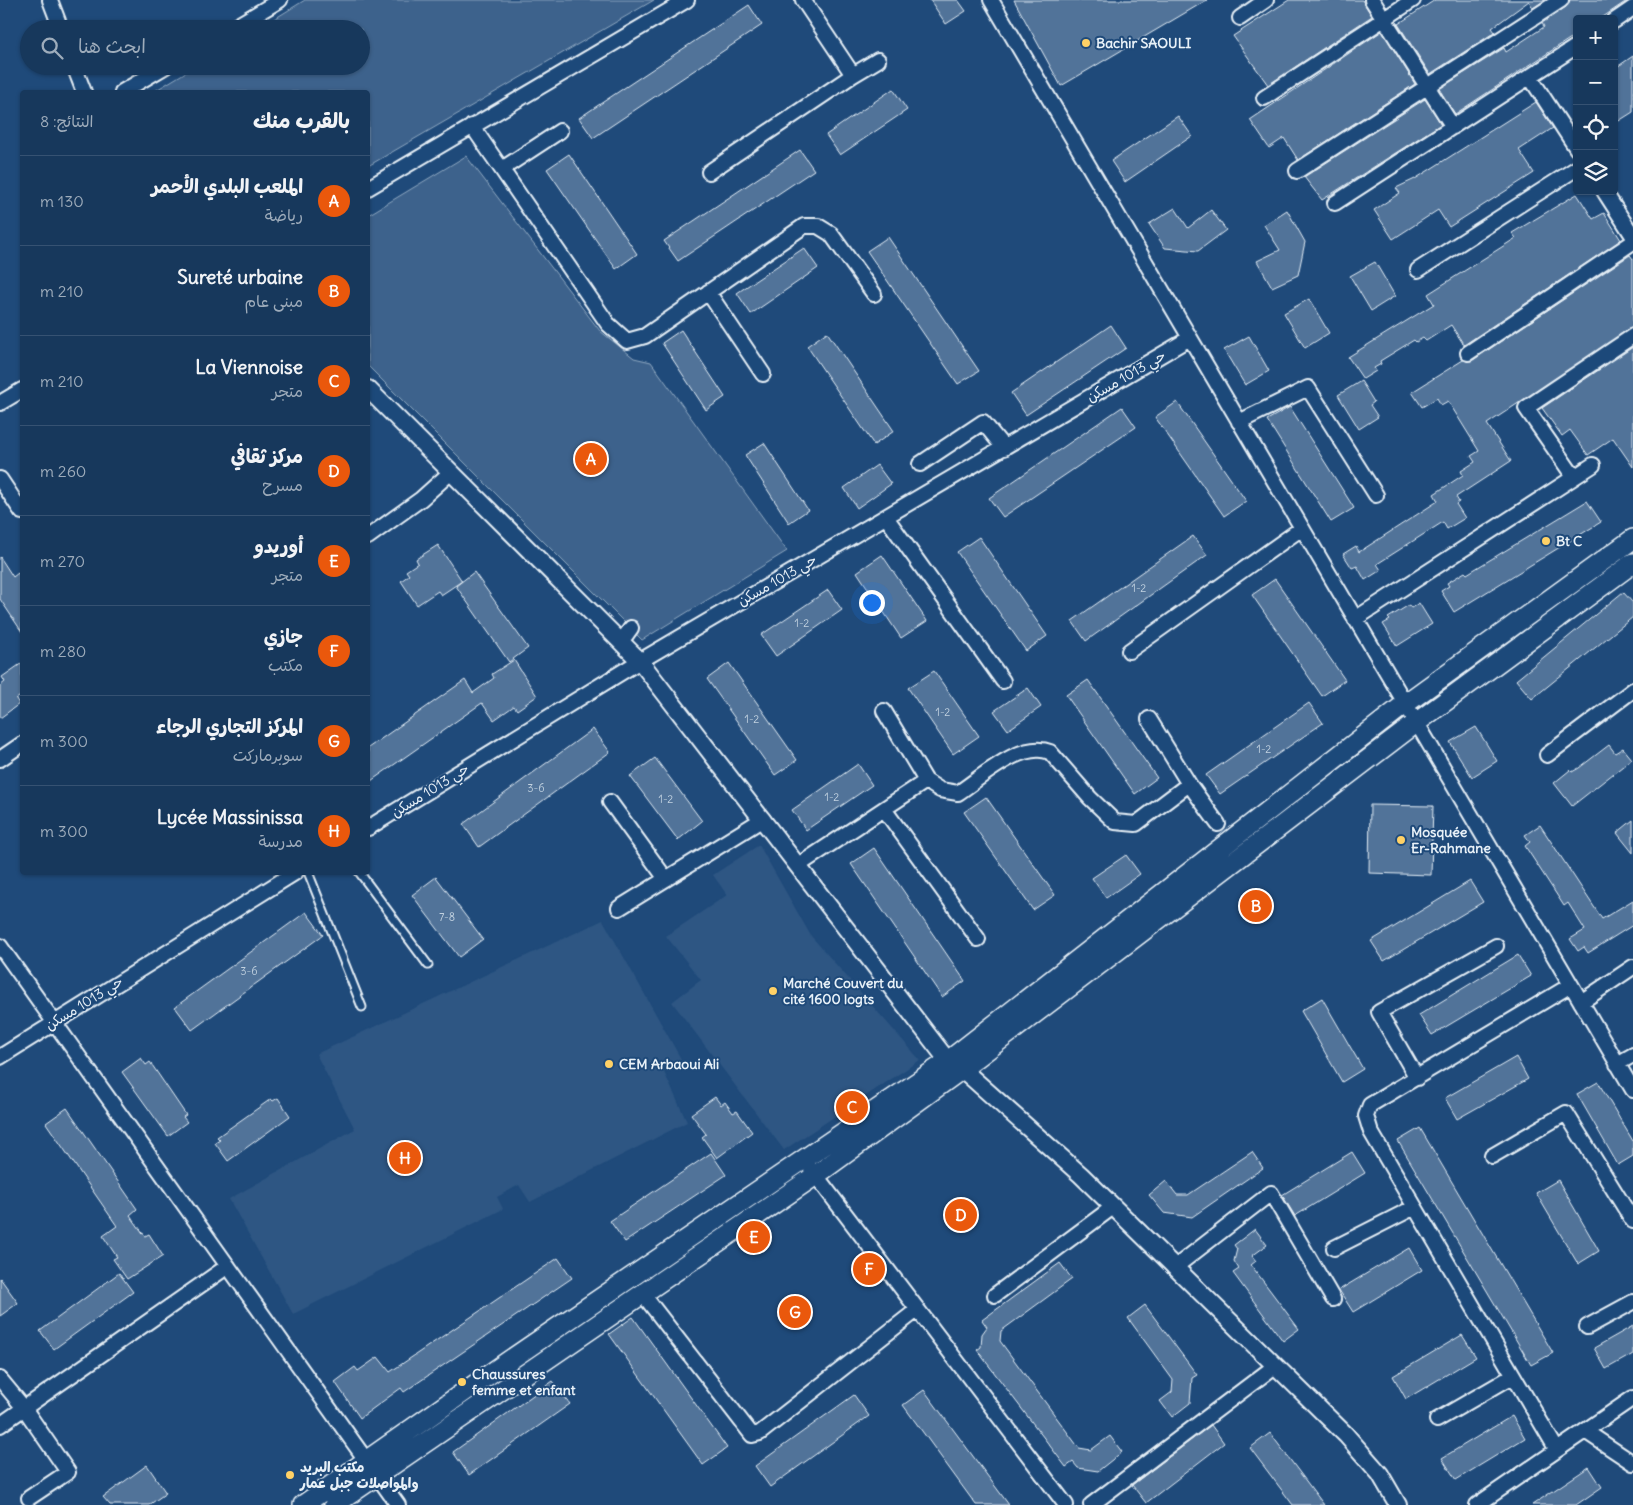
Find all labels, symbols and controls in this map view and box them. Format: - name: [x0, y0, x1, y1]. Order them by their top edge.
- map controls: [1573, 15, 1618, 195]
- button: +: [1573, 15, 1618, 60]
- search box: [20, 20, 370, 75]
- icon: search: [38, 34, 66, 62]
- text: ابحث هنا: [78, 34, 146, 58]
- place label: Bachir SAOULI: [1096, 34, 1191, 52]
- marker: Bachir SAOULI: [1080, 37, 1092, 49]
- button: −: [1573, 60, 1618, 105]
- button: locate: [1573, 105, 1618, 150]
- text: بالقرب منك: [253, 107, 350, 134]
- text: النتائج: 8: [40, 111, 94, 131]
- button: layers: [1573, 150, 1618, 195]
- text: الملعب البلدي الأحمر: [151, 174, 303, 198]
- text: 130 m: [40, 191, 84, 211]
- text: A: [329, 191, 339, 211]
- text: رياضة: [265, 205, 303, 225]
- text: Sureté urbaine: [177, 265, 303, 289]
- text: 210 m: [40, 281, 84, 301]
- text: B: [329, 281, 339, 301]
- text: مبنى عام: [244, 291, 303, 311]
- street label: حي 1013 مسكن: [1083, 346, 1171, 409]
- text: La Viennoise: [195, 355, 303, 379]
- text: 210 m: [40, 371, 84, 391]
- text: C: [329, 371, 339, 391]
- text: متجر: [272, 381, 303, 401]
- pin: A: [575, 440, 607, 478]
- text: مركز ثقافي: [231, 444, 303, 468]
- text: 260 m: [40, 461, 86, 481]
- text: D: [328, 461, 340, 481]
- text: مسرح: [262, 475, 303, 495]
- place label: Bt C: [1556, 532, 1582, 550]
- text: أوريدو: [254, 534, 303, 558]
- marker: Bt C: [1540, 535, 1552, 547]
- street label: حي 1013 مسكن: [734, 550, 822, 613]
- text: 270 m: [40, 551, 85, 571]
- text: E: [329, 551, 339, 571]
- text: متجر: [272, 565, 303, 585]
- house number: 1-2: [1132, 581, 1146, 595]
- your location: [859, 590, 885, 616]
- house number: 1-2: [795, 616, 809, 630]
- text: جازي: [264, 624, 303, 648]
- text: 280 m: [40, 641, 86, 661]
- text: F: [329, 641, 339, 661]
- text: مكتب: [268, 655, 303, 675]
- house number: 1-2: [936, 705, 950, 719]
- house number: 1-2: [745, 712, 759, 726]
- text: المركز التجاري الرجاء: [156, 714, 303, 738]
- text: 300 m: [40, 731, 88, 751]
- text: G: [328, 731, 340, 751]
- house number: 1-2: [1257, 742, 1271, 756]
- text: سوبرماركت: [233, 745, 303, 765]
- street label: حي 1013 مسكن: [388, 759, 474, 824]
- house number: 3-6: [527, 781, 545, 795]
- house number: 1-2: [825, 790, 839, 804]
- house number: 1-2: [659, 792, 673, 806]
- text: Lycée Massinissa: [157, 805, 303, 829]
- text: 300 m: [40, 821, 88, 841]
- text: H: [328, 821, 340, 841]
- place label: Mosquée Er-Rahmane: [1411, 823, 1491, 857]
- text: مدرسة: [258, 831, 303, 851]
- marker: Mosquée Er-Rahmane: [1395, 834, 1407, 846]
- pin: B: [1240, 887, 1272, 925]
- house number: 7-8: [439, 910, 455, 924]
- house number: 3-6: [240, 964, 258, 978]
- street label: حي 1013 مسكن: [42, 972, 128, 1037]
- place label: Marché Couvert du cité 1600 logts: [783, 974, 904, 1008]
- marker: Marché Couvert du cité 1600 logts: [767, 985, 779, 997]
- place label: CEM Arbaoui Ali: [619, 1055, 719, 1073]
- marker: CEM Arbaoui Ali: [603, 1058, 615, 1070]
- pin: C: [836, 1088, 868, 1126]
- pin: H: [389, 1139, 421, 1177]
- pin: D: [945, 1196, 977, 1234]
- pin: E: [738, 1218, 770, 1256]
- pin: F: [853, 1250, 885, 1288]
- pin: G: [779, 1293, 811, 1331]
- place label: Chaussures femme et enfant: [472, 1365, 576, 1399]
- marker: Chaussures femme et enfant: [456, 1376, 468, 1388]
- place label: مكتب البريد والمواصلات جبل عمار: [299, 1458, 419, 1492]
- marker: مكتب البريد والمواصلات جبل عمار: [284, 1469, 296, 1481]

